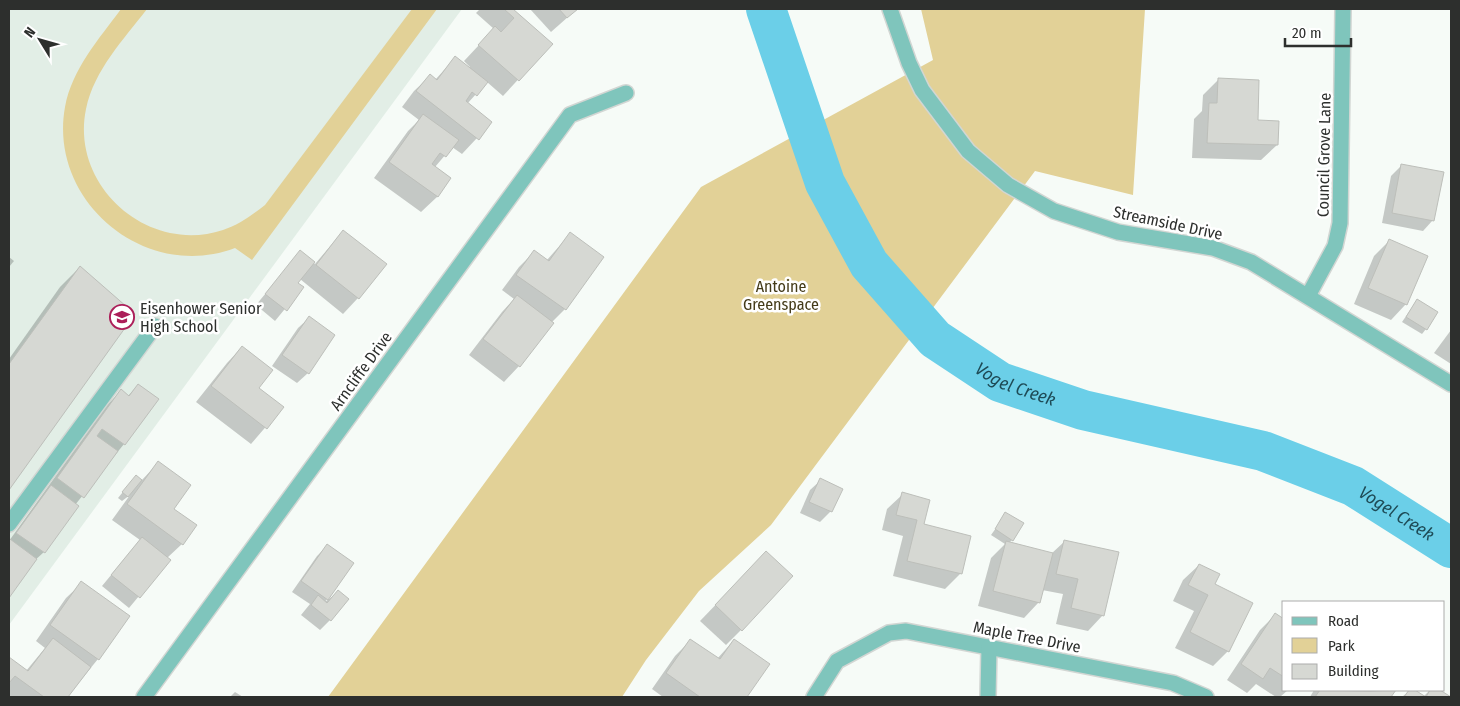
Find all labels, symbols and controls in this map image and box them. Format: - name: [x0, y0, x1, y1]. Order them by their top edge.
- north arrow: [15, 15, 65, 65]
- scale bar: [1285, 15, 1351, 47]
- text: N: [21, 24, 39, 41]
- text: 20 m: [1292, 24, 1322, 42]
- street label: Council Grove Lane: [1313, 93, 1335, 217]
- street label: Streamside Drive: [1112, 202, 1224, 244]
- park label: Antoine Greenspace: [743, 277, 819, 314]
- place label: Eisenhower Senior High School: [140, 299, 262, 336]
- school or university icon: Eisenhower Senior High School: [109, 304, 135, 330]
- street label: Arncliffe Drive: [326, 328, 396, 414]
- water label: Vogel Creek: [971, 358, 1058, 411]
- water label: Vogel Creek: [1355, 481, 1439, 546]
- legend: [1282, 601, 1445, 691]
- text: Road: [1328, 612, 1359, 630]
- street label: Maple Tree Drive: [972, 617, 1082, 657]
- text: Park: [1328, 637, 1355, 655]
- text: Building: [1328, 662, 1379, 680]

